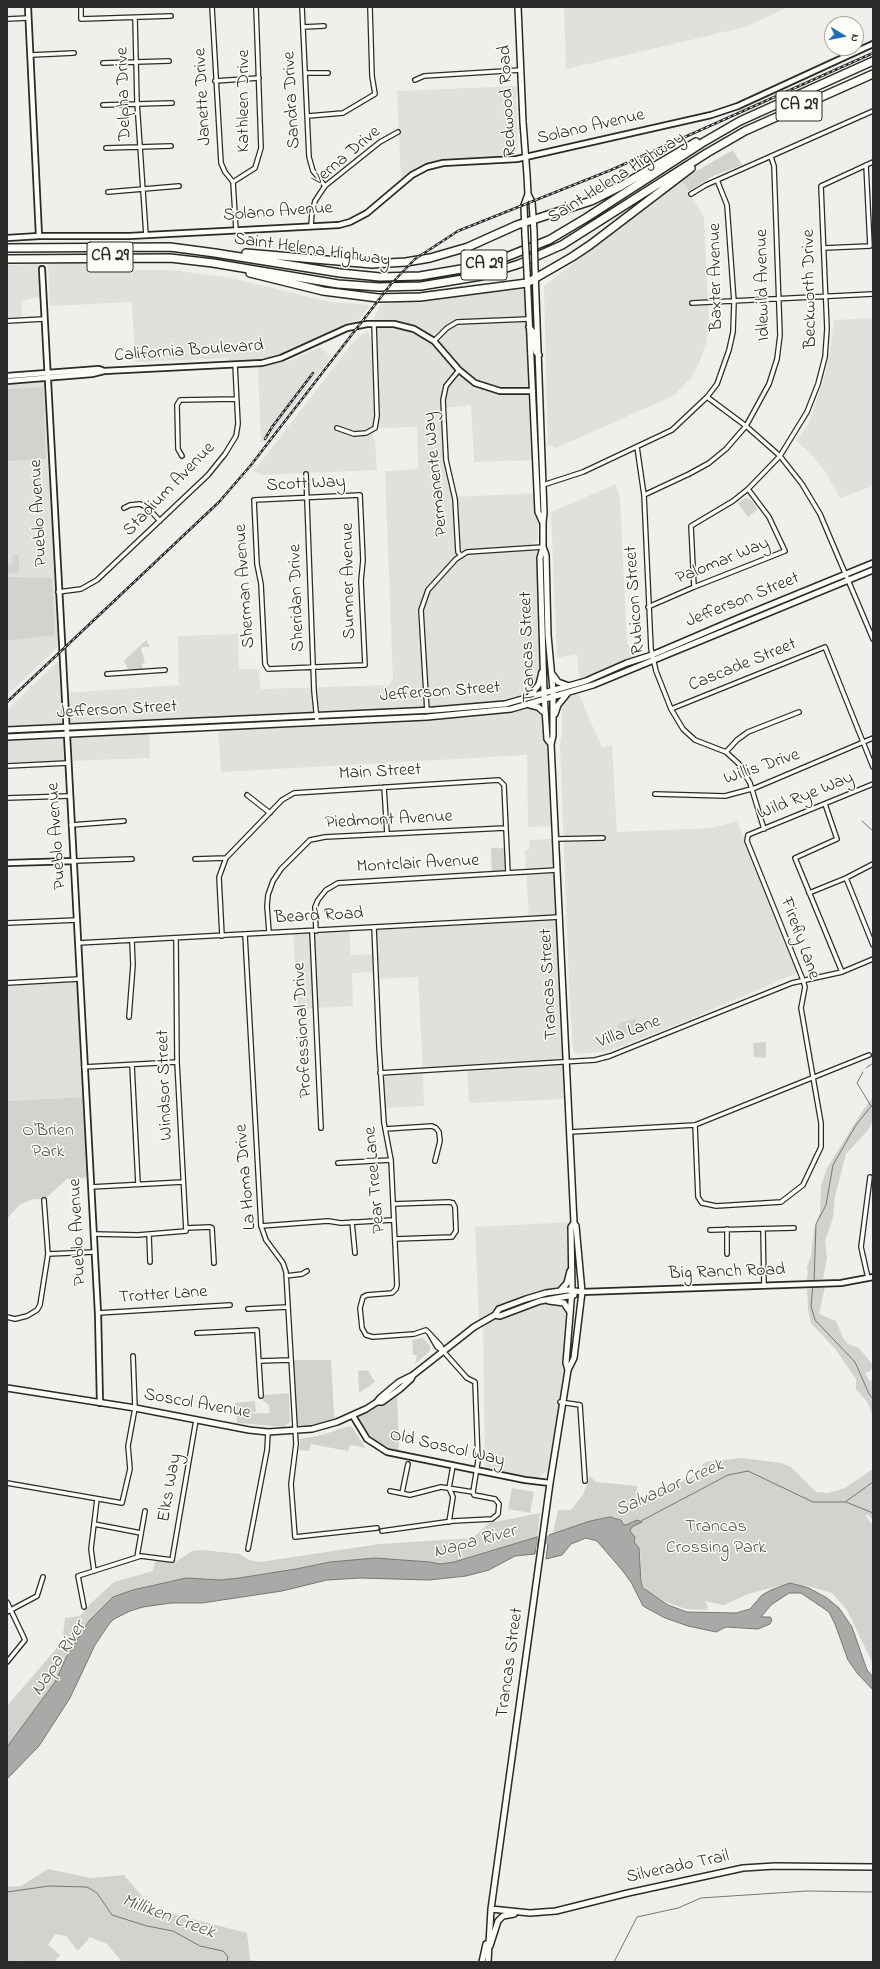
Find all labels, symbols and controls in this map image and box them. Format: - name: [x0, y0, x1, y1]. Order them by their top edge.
- north arrow: [824, 16, 864, 56]
- text: N: [846, 33, 863, 43]
- street label: Redwood Road: [495, 44, 523, 158]
- street label: Delpha Drive: [113, 47, 137, 141]
- street label: Janette Drive: [191, 48, 217, 146]
- street label: Kathleen Drive: [234, 49, 256, 153]
- street label: Sandra Drive: [280, 51, 306, 149]
- road number: CA 29: [776, 91, 822, 121]
- street label: Solano Avenue: [535, 105, 647, 151]
- street label: Verna Drive: [308, 122, 386, 192]
- street label: Saint Helena Highway: [544, 128, 690, 230]
- street label: Solano Avenue: [223, 198, 333, 228]
- street label: Baxter Avenue: [705, 223, 729, 331]
- street label: Saint Helena Highway: [232, 229, 392, 273]
- street label: Idlewild Avenue: [752, 229, 776, 341]
- street label: Beckworth Drive: [799, 229, 823, 349]
- road number: CA 29: [87, 242, 133, 272]
- road number: CA 29: [461, 250, 507, 280]
- street label: California Boulevard: [114, 336, 264, 368]
- street label: Permanente Way: [420, 411, 454, 537]
- street label: Stadium Avenue: [119, 438, 221, 542]
- street label: Pueblo Avenue: [26, 459, 54, 567]
- street label: Scott Way: [266, 472, 346, 498]
- street label: Sherman Avenue: [231, 523, 261, 649]
- street label: Sumner Avenue: [338, 523, 362, 639]
- street label: Palomar Way: [673, 533, 773, 591]
- street label: Sheridan Drive: [285, 544, 311, 652]
- street label: Rubicon Street: [621, 545, 651, 655]
- street label: Jefferson Street: [683, 568, 803, 634]
- street label: Trancas Street: [516, 591, 542, 703]
- street label: Cascade Street: [686, 635, 800, 697]
- street label: Jefferson Street: [379, 678, 501, 708]
- street label: Jefferson Street: [56, 697, 178, 725]
- street label: Willis Drive: [721, 745, 803, 791]
- street label: Main Street: [338, 760, 422, 786]
- street label: Wild Rye Way: [755, 768, 857, 826]
- street label: Pueblo Avenue: [43, 782, 73, 890]
- street label: Piedmont Avenue: [325, 807, 453, 835]
- street label: Montclair Avenue: [356, 851, 480, 879]
- street label: Firefly Lane: [774, 895, 824, 983]
- street label: Beard Road: [274, 904, 364, 930]
- street label: Trancas Street: [536, 928, 564, 1040]
- street label: Professional Drive: [290, 962, 318, 1098]
- street label: Villa Lane: [594, 1012, 664, 1054]
- street label: Windsor Street: [153, 1029, 179, 1141]
- park label: O'Brien Park: [22, 1121, 74, 1164]
- street label: La Homa Drive: [232, 1123, 262, 1231]
- street label: Pear Tree Lane: [361, 1126, 391, 1234]
- street label: Pueblo Avenue: [65, 1178, 93, 1286]
- street label: Big Ranch Road: [668, 1260, 786, 1286]
- street label: Trotter Lane: [118, 1282, 208, 1310]
- street label: Soscol Avenue: [142, 1385, 252, 1425]
- street label: Old Soscol Way: [387, 1425, 507, 1473]
- street label: Elks Way: [154, 1452, 188, 1524]
- water label: Salvador Creek: [612, 1455, 728, 1523]
- park label: Trancas Crossing Park: [666, 1517, 766, 1560]
- water label: Napa River: [431, 1521, 519, 1565]
- street label: Trancas Street: [493, 1606, 529, 1720]
- water label: Napa River: [27, 1617, 93, 1701]
- street label: Silverado Trail: [625, 1847, 731, 1889]
- water label: Milliken Creek: [118, 1891, 218, 1945]

